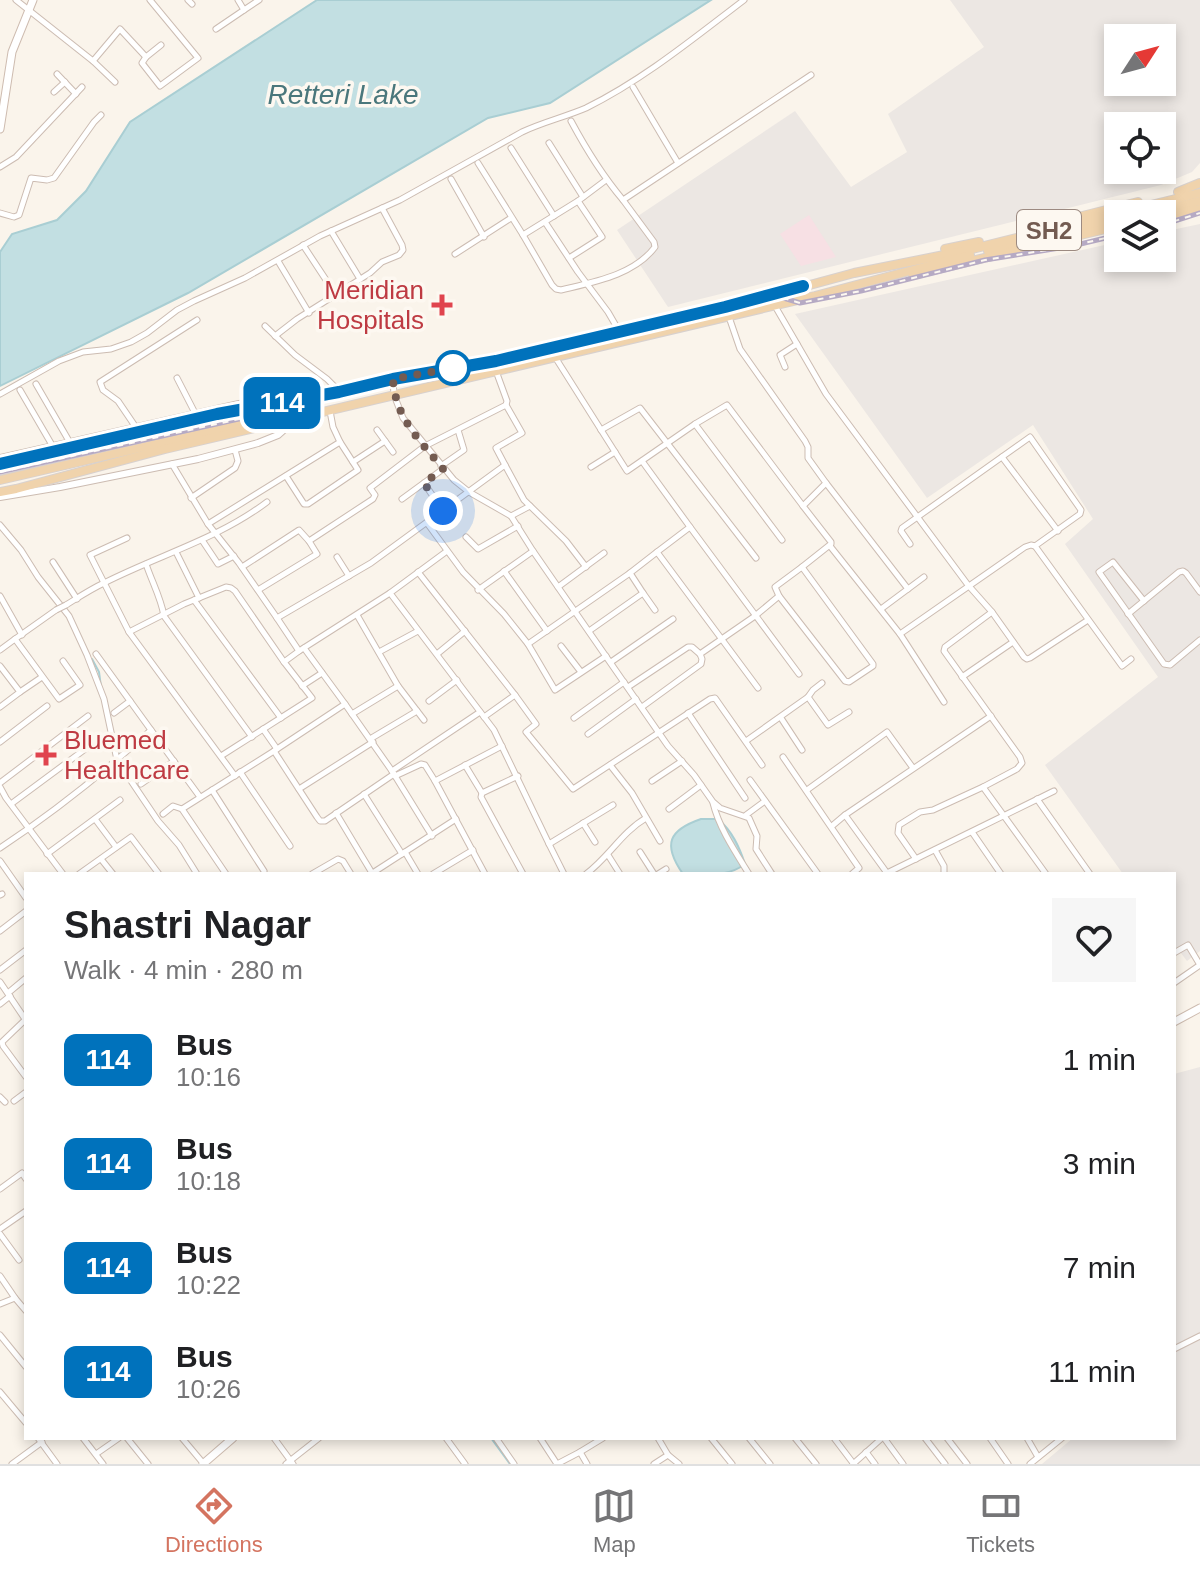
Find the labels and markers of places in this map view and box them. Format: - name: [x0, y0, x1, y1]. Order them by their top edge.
- place label: Meridian Hospitals: [317, 275, 424, 335]
- marker: Meridian Hospitals: [431, 294, 453, 316]
- unlabelled marker: [436, 351, 470, 385]
- place label: Bluemed Healthcare: [64, 725, 190, 785]
- marker: Bluemed Healthcare: [35, 744, 57, 766]

